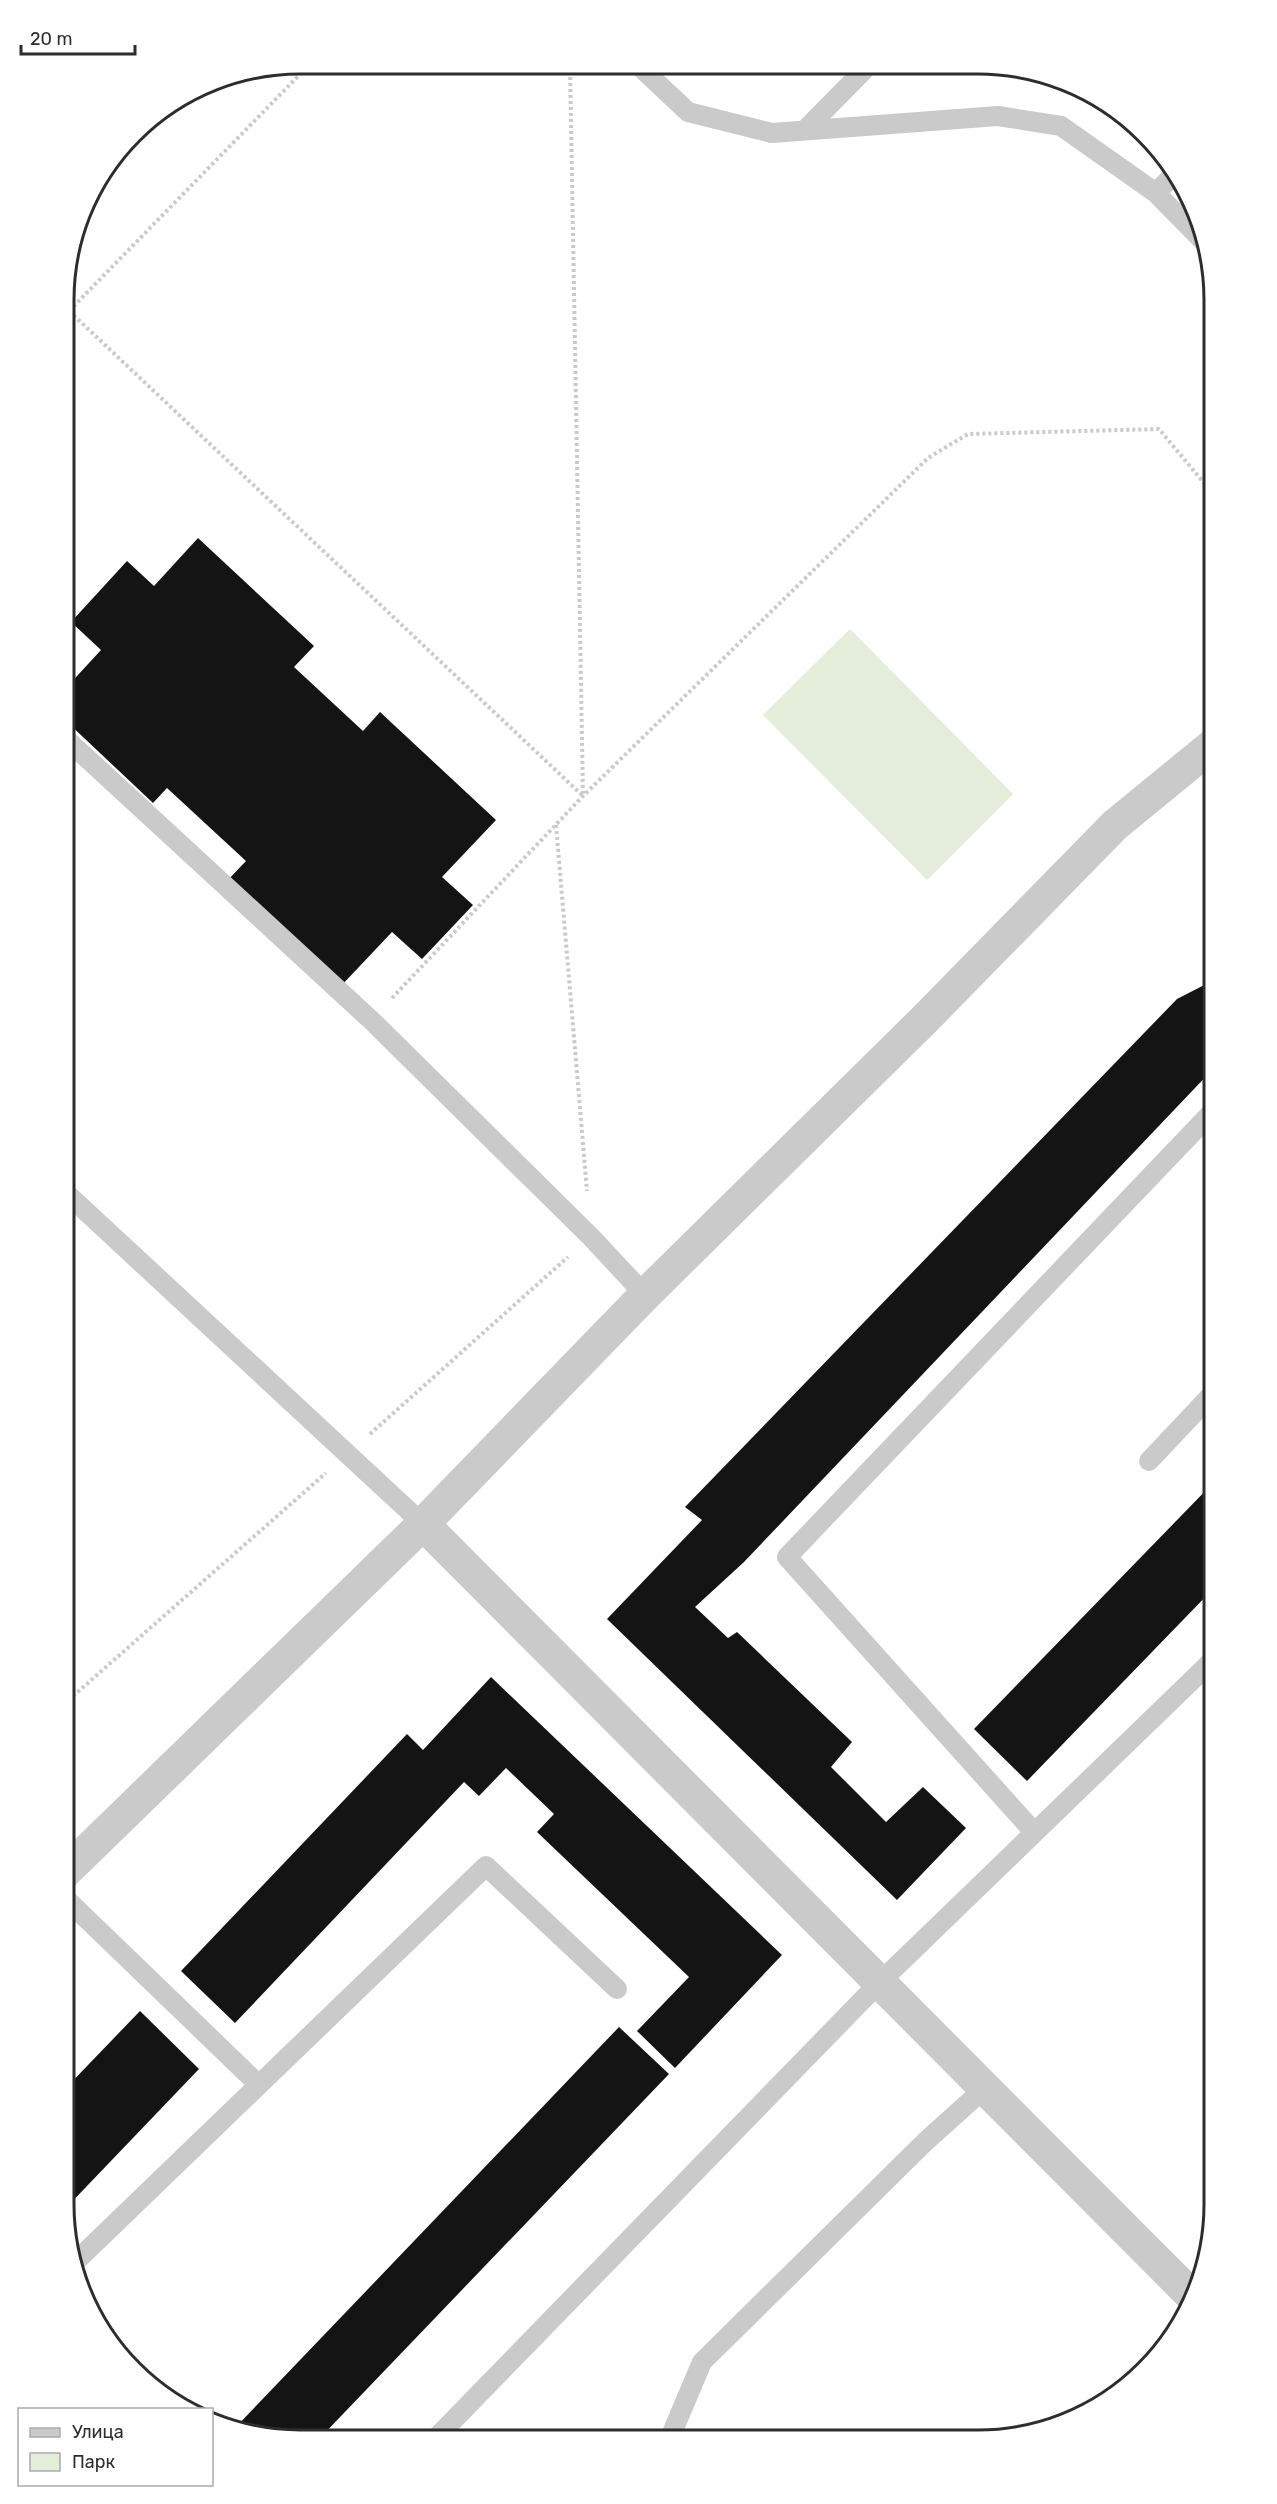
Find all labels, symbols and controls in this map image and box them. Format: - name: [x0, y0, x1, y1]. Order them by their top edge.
- scale bar: [21, 18, 135, 56]
- text: 20 m: [30, 28, 72, 50]
- legend: [18, 2408, 213, 2486]
- text: Улица: [72, 2421, 124, 2443]
- text: Парк: [72, 2451, 116, 2473]

